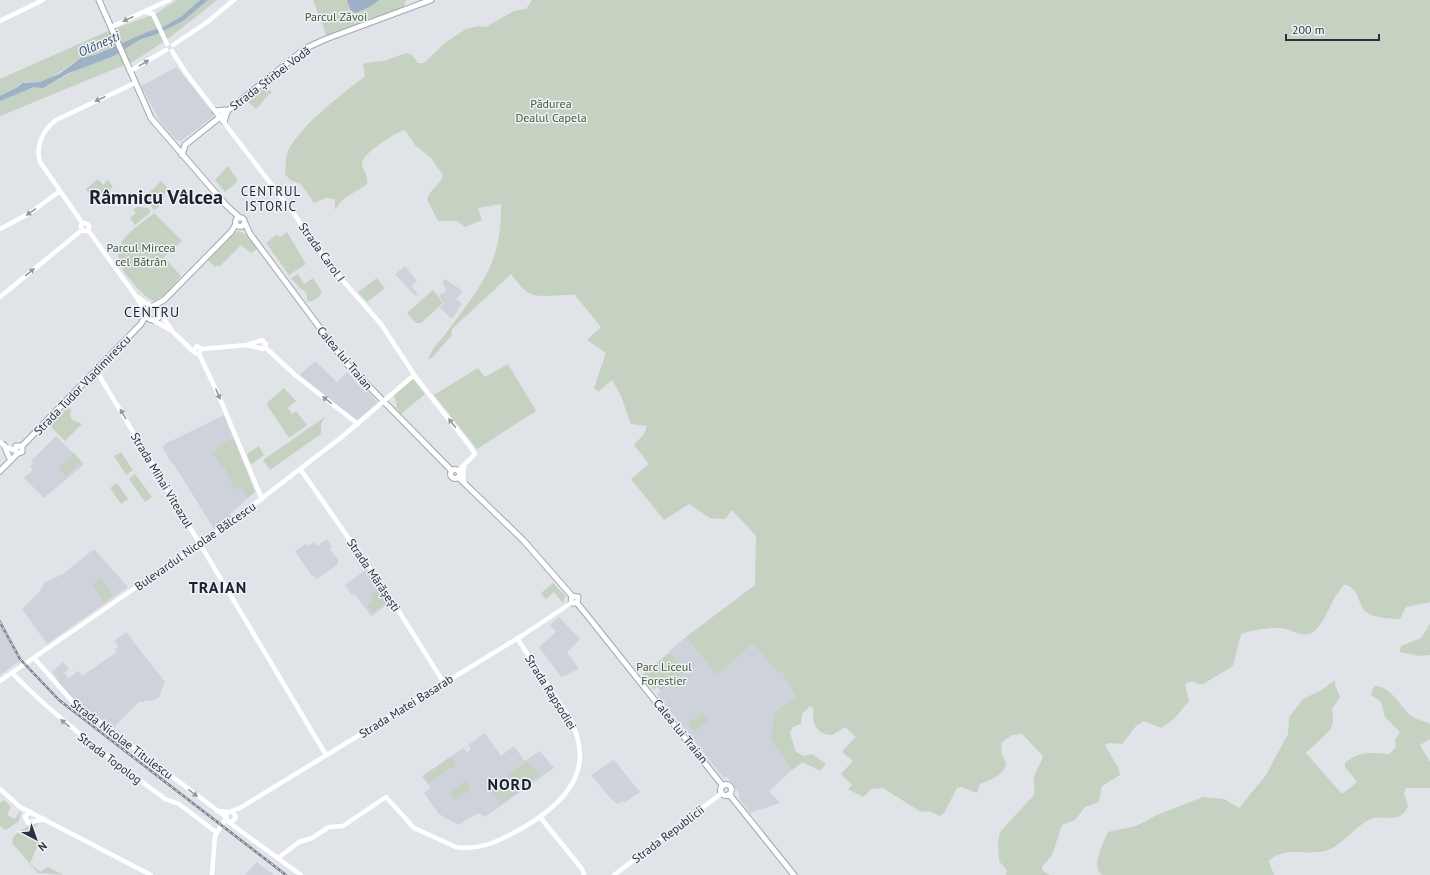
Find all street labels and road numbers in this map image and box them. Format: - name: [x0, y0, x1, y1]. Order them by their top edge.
- street label: Strada Știrbei Vodă: [227, 43, 313, 113]
- street label: Strada Carol I: [296, 220, 348, 284]
- street label: Calea lui Traian: [314, 323, 376, 393]
- street label: Strada Tudor Vladimirescu: [30, 332, 134, 438]
- street label: Strada Mihai Viteazul: [128, 430, 197, 531]
- street label: Bulevardul Nicolae Bălcescu: [132, 498, 258, 594]
- street label: Strada Mărășești: [344, 536, 404, 614]
- street label: Strada Rapsodiei: [522, 652, 580, 732]
- street label: Strada Matei Basarab: [356, 671, 456, 741]
- street label: Strada Nicolae Titulescu: [68, 696, 176, 782]
- street label: Calea lui Traian: [650, 696, 712, 766]
- street label: Strada Topolog: [75, 729, 145, 787]
- street label: Strada Republicii: [629, 802, 707, 866]

